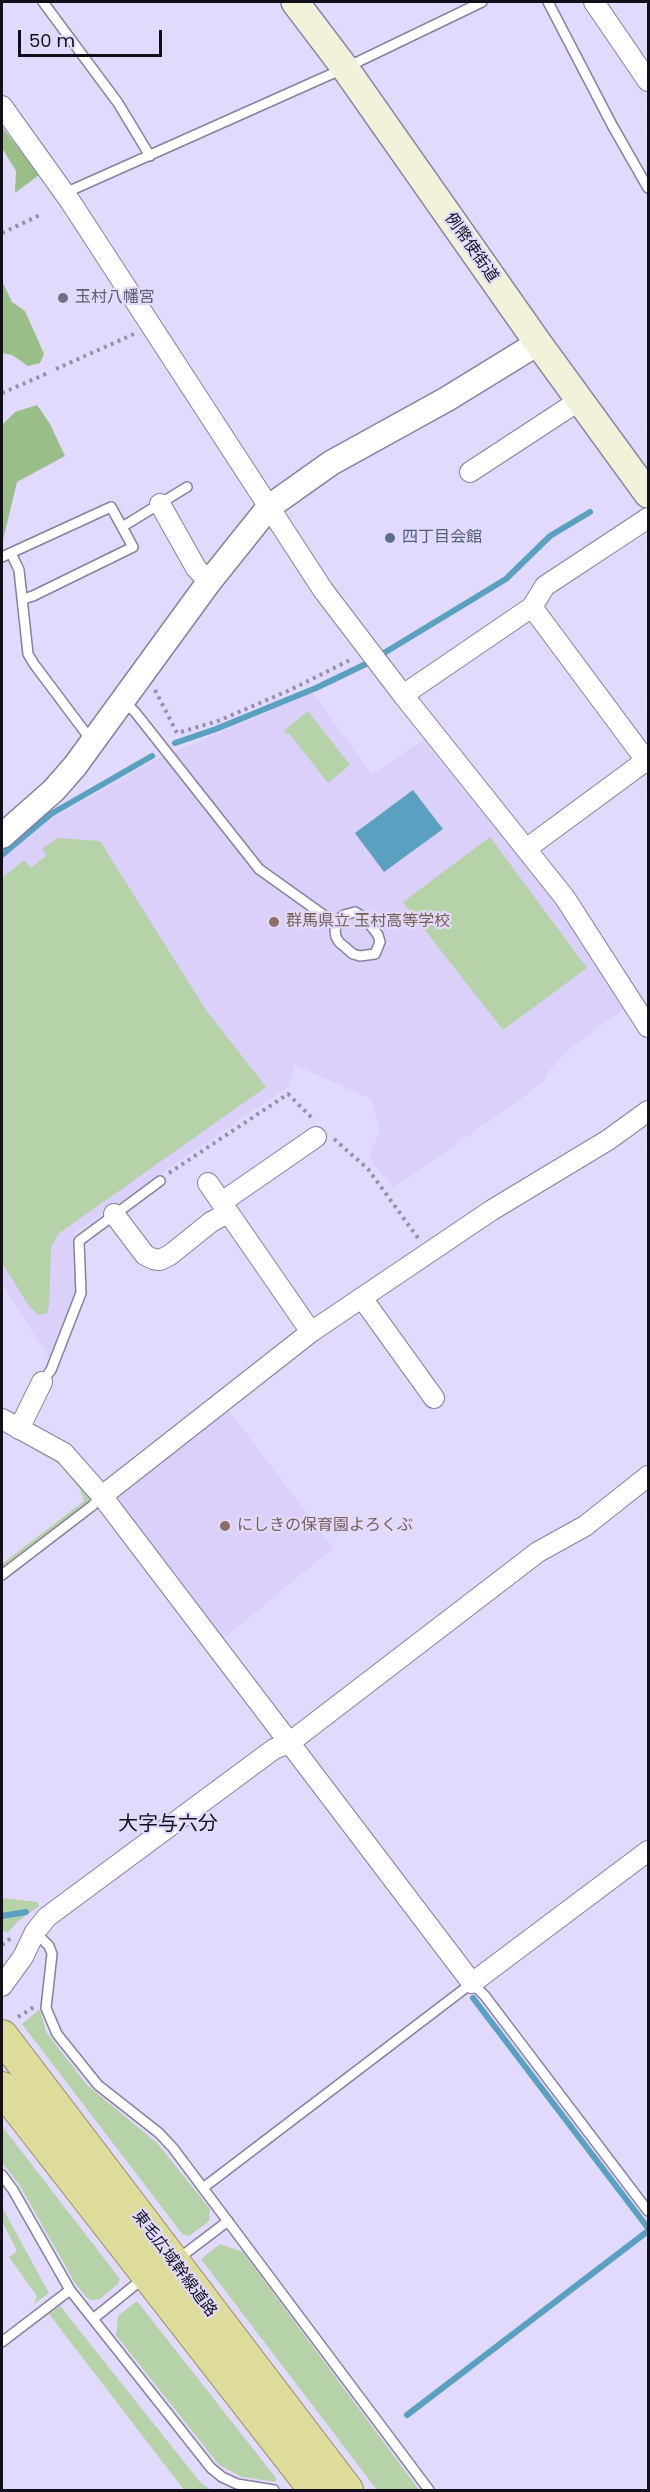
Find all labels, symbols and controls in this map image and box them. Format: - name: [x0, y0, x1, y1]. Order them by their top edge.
- scale bar: [21, 18, 165, 56]
- text: 50 m: [29, 28, 75, 53]
- street label: 例幣使街道: [440, 210, 502, 286]
- place label: 玉村八幡宮: [75, 288, 155, 308]
- marker: 玉村八幡宮: [56, 291, 70, 305]
- place label: 四丁目会館: [402, 528, 482, 548]
- marker: 四丁目会館: [383, 531, 397, 545]
- place label: 群馬県立 玉村高等学校: [286, 912, 450, 932]
- marker: 群馬県立 玉村高等学校: [267, 915, 281, 929]
- place label: にしきの保育園よろくぶ: [237, 1516, 413, 1536]
- marker: にしきの保育園よろくぶ: [218, 1519, 232, 1533]
- district label: 大字与六分: [118, 1813, 218, 1837]
- street label: 東毛広域幹線道路: [128, 2207, 220, 2321]

